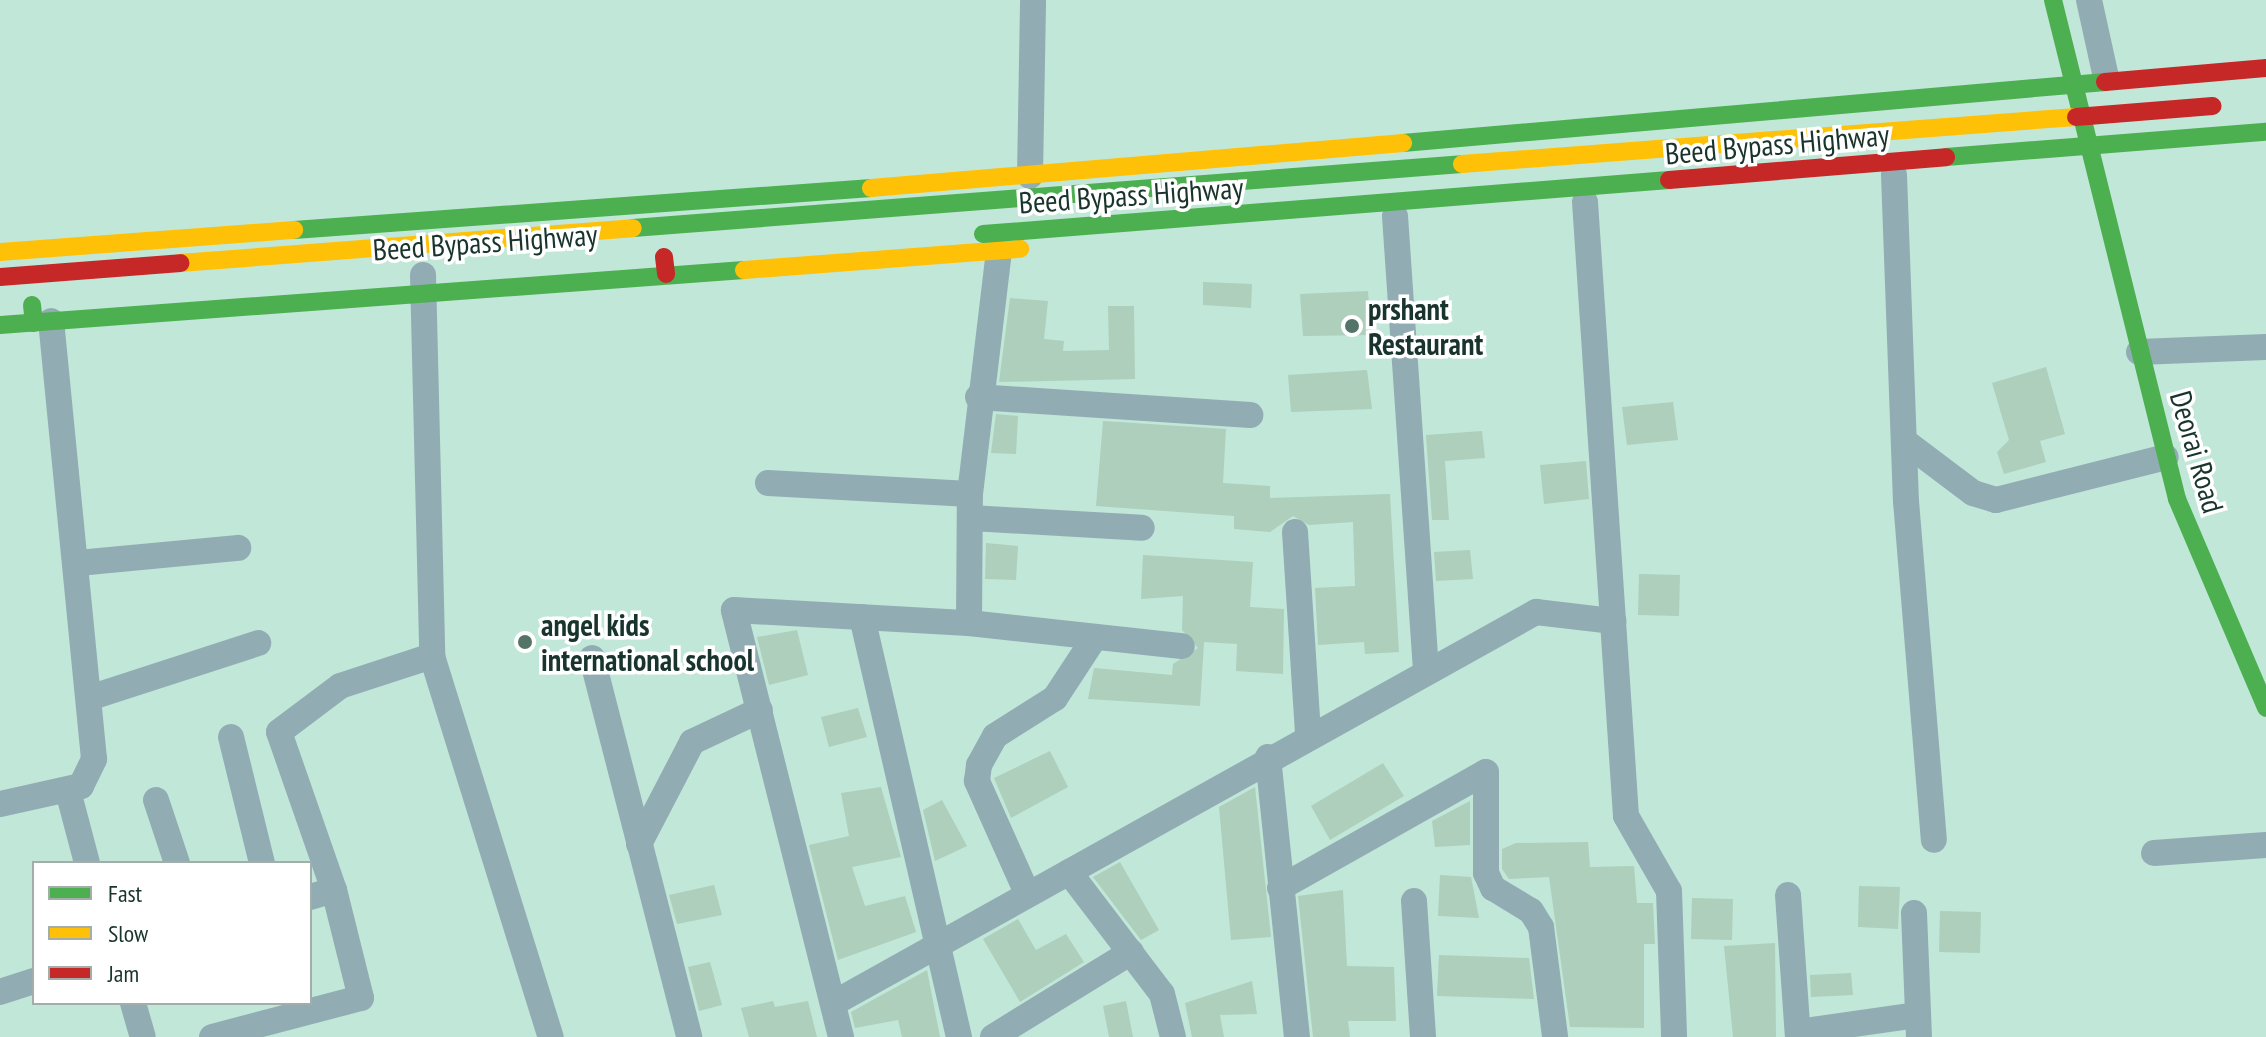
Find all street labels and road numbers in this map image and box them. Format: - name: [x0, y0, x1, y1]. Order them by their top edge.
- street label: Beed Bypass Highway: [1663, 116, 1891, 172]
- street label: Beed Bypass Highway: [1018, 169, 1244, 221]
- street label: Beed Bypass Highway: [372, 216, 598, 268]
- street label: Deorai Road: [2162, 387, 2232, 517]

